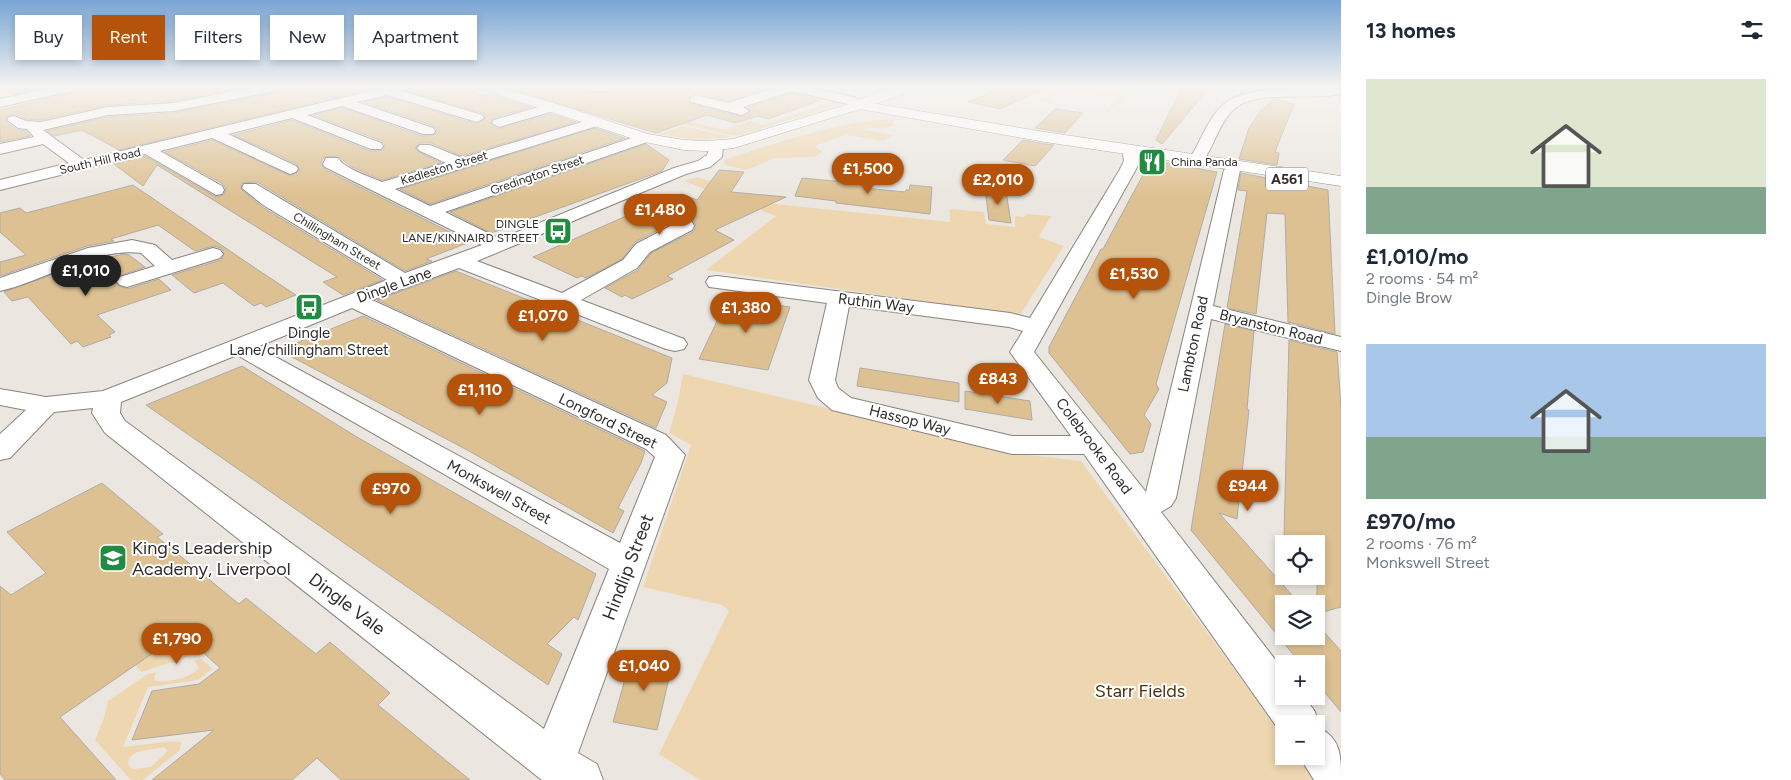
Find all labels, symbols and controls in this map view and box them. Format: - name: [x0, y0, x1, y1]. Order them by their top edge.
- chip: Buy: [15, 15, 82, 60]
- chip: Rent: [92, 15, 165, 60]
- chip: Filters: [175, 15, 260, 60]
- chip: New: [270, 15, 344, 60]
- chip: Apartment: [354, 15, 477, 60]
- icon: filters: [1738, 16, 1766, 44]
- text: 13 homes: [1366, 18, 1455, 43]
- icon: home: [1521, 111, 1611, 201]
- street label: South Hill Road: [58, 145, 142, 177]
- restaurant icon: China Panda: [1137, 147, 1167, 177]
- street label: Kedleston Street: [399, 148, 490, 188]
- street label: Gredington Street: [488, 152, 586, 198]
- pin: £1,500: [827, 152, 909, 195]
- place label: China Panda: [1171, 155, 1238, 169]
- text: £1,500: [843, 159, 893, 178]
- pin: £2,010: [957, 164, 1039, 206]
- road number: A561: [1266, 168, 1308, 190]
- text: £2,010: [973, 170, 1023, 189]
- pin: £1,480: [619, 194, 701, 236]
- text: £1,480: [635, 200, 685, 219]
- street label: Chillingham Street: [291, 209, 384, 273]
- bus stop icon: DINGLE LANE/KINNAIRD STREET: [543, 216, 573, 246]
- place label: DINGLE LANE/KINNAIRD STREET: [402, 217, 539, 245]
- text: £1,010/mo: [1366, 244, 1468, 269]
- pin: £1,010: [45, 254, 127, 297]
- pin: £1,530: [1093, 258, 1175, 300]
- text: £1,010: [62, 261, 110, 280]
- street label: Dingle Lane: [354, 263, 434, 307]
- text: £1,530: [1110, 264, 1158, 283]
- text: 2 rooms · 54 m²: [1366, 269, 1478, 288]
- text: Dingle Brow: [1366, 288, 1452, 307]
- street label: Ruthin Way: [837, 289, 915, 317]
- bus stop icon: Dingle Lane/chillingham Street: [294, 292, 324, 322]
- pin: £1,380: [705, 292, 787, 334]
- street label: Lambton Road: [1174, 294, 1212, 394]
- text: £1,380: [721, 298, 771, 317]
- pin: £1,070: [502, 300, 584, 342]
- street label: Bryanston Road: [1217, 305, 1325, 349]
- text: £1,070: [518, 306, 568, 325]
- place label: Dingle Lane/chillingham Street: [229, 324, 389, 359]
- pin: £843: [968, 362, 1028, 405]
- text: £843: [979, 369, 1017, 388]
- pin: £1,110: [439, 374, 521, 416]
- icon: home: [1521, 376, 1611, 466]
- text: £1,110: [458, 380, 502, 399]
- street label: Longford Street: [556, 389, 661, 453]
- street label: Colebrooke Road: [1052, 394, 1136, 498]
- street label: Hassop Way: [867, 401, 953, 439]
- street label: Monkswell Street: [444, 456, 554, 528]
- pin: £944: [1218, 470, 1278, 512]
- pin: £970: [361, 472, 421, 515]
- text: £944: [1228, 476, 1268, 495]
- text: £970: [372, 479, 410, 498]
- text: £970/mo: [1366, 509, 1456, 534]
- street label: Hindlip Street: [598, 511, 658, 623]
- text: 2 rooms · 76 m²: [1366, 534, 1477, 553]
- map controls: [1275, 535, 1325, 765]
- button: locate: [1275, 535, 1325, 585]
- place label: King's Leadership Academy, Liverpool: [132, 537, 291, 580]
- school or university icon: King's Leadership Academy, Liverpool: [98, 543, 128, 573]
- text: Monkswell Street: [1366, 553, 1490, 572]
- street label: Dingle Vale: [304, 568, 390, 640]
- button: layers: [1275, 595, 1325, 645]
- pin: £1,790: [136, 622, 218, 665]
- text: £1,790: [153, 629, 201, 648]
- pin: £1,040: [603, 650, 685, 692]
- button: +: [1275, 655, 1325, 705]
- text: £1,040: [618, 656, 670, 675]
- park label: Starr Fields: [1095, 680, 1185, 702]
- button: −: [1275, 715, 1325, 765]

